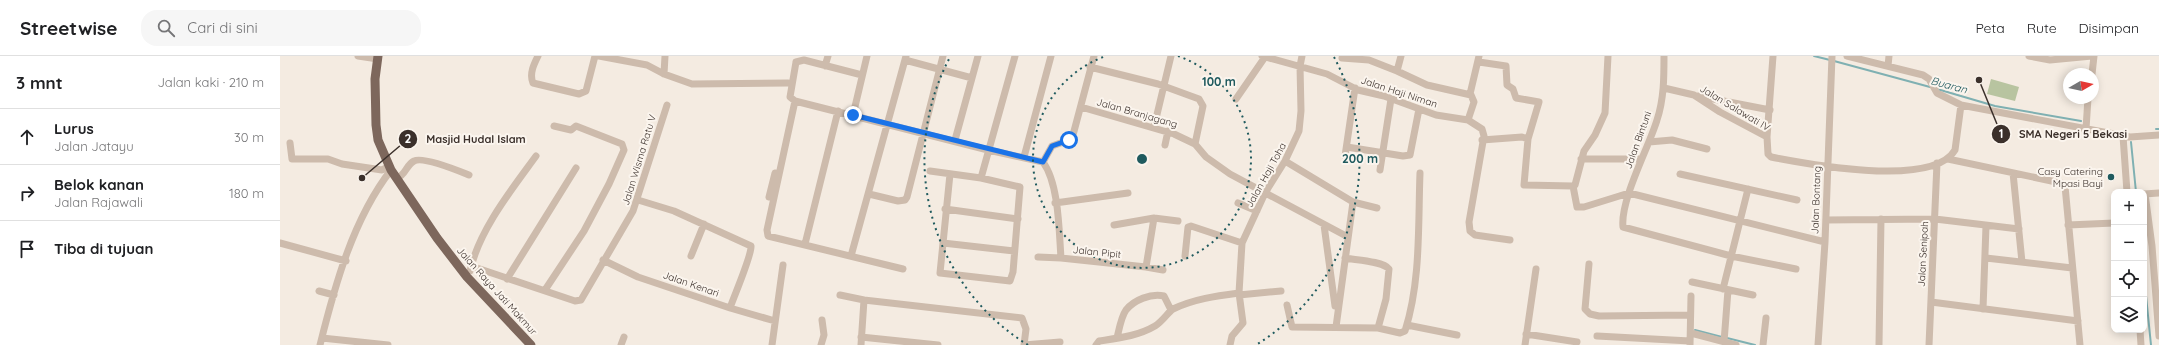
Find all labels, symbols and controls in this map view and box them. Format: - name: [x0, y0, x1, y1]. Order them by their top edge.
- search box: [141, 10, 421, 46]
- text: Streetwise: [20, 16, 117, 40]
- icon: search: [155, 17, 177, 39]
- text: Cari di sini: [187, 18, 258, 37]
- text: Peta: [1975, 19, 2005, 37]
- text: Rute: [2027, 19, 2057, 37]
- text: Disimpan: [2079, 19, 2139, 37]
- north arrow: [2063, 68, 2099, 104]
- text: 3 mnt: [16, 72, 63, 93]
- street label: Jalan Haji Niman: [1359, 73, 1439, 111]
- water label: Buaran: [1929, 73, 1969, 97]
- text: Jalan kaki · 210 m: [157, 74, 264, 90]
- text: 100 m: [1202, 74, 1236, 89]
- street label: Jalan Salawati IV: [1698, 82, 1773, 134]
- street label: Jalan Branjagang: [1095, 95, 1179, 131]
- route end: [844, 106, 862, 124]
- street label: Jalan Bintuni: [1622, 110, 1654, 170]
- street label: Jalan Wisma Ratu V: [619, 113, 659, 207]
- text: Lurus: [54, 119, 94, 138]
- callout: SMA Negeri 5 Bekasi: [1991, 122, 2135, 145]
- icon: ahead: [16, 126, 38, 148]
- text: 1: [1999, 126, 2003, 141]
- text: SMA Negeri 5 Bekasi: [2019, 127, 2127, 141]
- callout: Masjid Hudal Islam: [398, 128, 534, 151]
- text: 30 m: [234, 129, 264, 145]
- text: 2: [405, 131, 412, 146]
- route start: [1060, 131, 1078, 149]
- text: Masjid Hudal Islam: [426, 132, 526, 146]
- text: Jalan Jatayu: [54, 138, 134, 154]
- street label: Jalan Haji Toha: [1243, 140, 1289, 210]
- text: 200 m: [1342, 151, 1378, 166]
- centre of rings: [1135, 152, 1149, 166]
- place label: Casy Catering Mpasi Bayi: [2038, 165, 2103, 190]
- street label: Jalan Bontang: [1808, 166, 1824, 234]
- marker: Casy Catering Mpasi Bayi: [2106, 172, 2116, 182]
- text: Belok kanan: [54, 175, 144, 194]
- icon: right: [16, 182, 38, 204]
- text: 180 m: [229, 185, 264, 201]
- map controls: [2111, 189, 2147, 333]
- button: +: [2111, 189, 2147, 225]
- text: Jalan Rajawali: [54, 194, 143, 210]
- street label: Jalan Senipah: [1915, 221, 1931, 287]
- button: −: [2111, 225, 2147, 261]
- icon: arrive: [16, 238, 38, 260]
- text: Tiba di tujuan: [54, 239, 153, 258]
- street label: Jalan Pipit: [1072, 243, 1122, 261]
- street label: Jalan Raya Jati Makmur: [454, 244, 540, 338]
- button: locate: [2111, 261, 2147, 297]
- street label: Jalan Kenari: [661, 268, 721, 300]
- button: layers: [2111, 297, 2147, 333]

